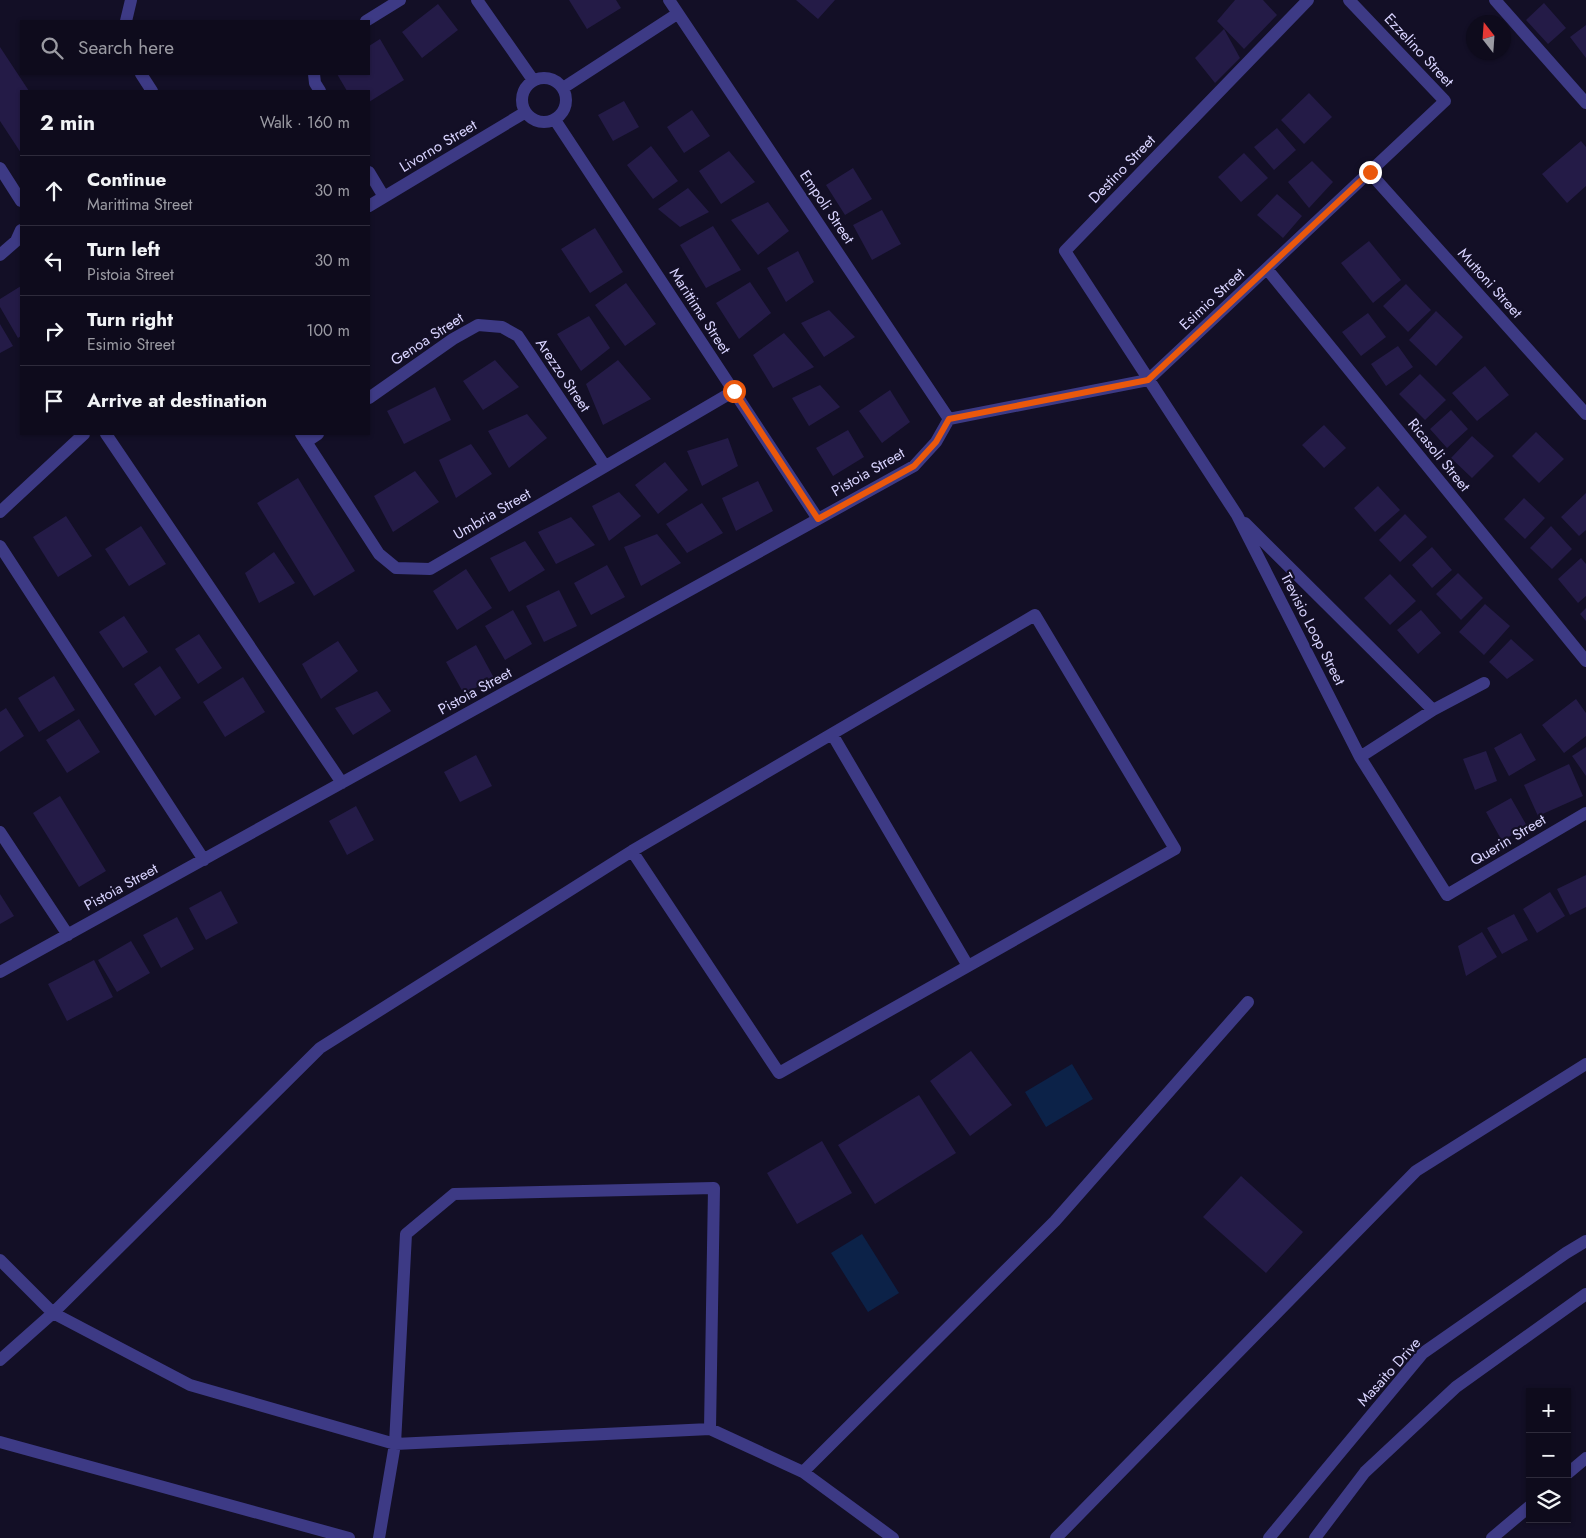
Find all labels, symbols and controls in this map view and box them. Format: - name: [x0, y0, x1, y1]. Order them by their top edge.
- street label: Ezzelino Street: [1379, 8, 1459, 92]
- north arrow: [1466, 15, 1511, 60]
- search box: [20, 20, 370, 75]
- icon: search: [38, 34, 66, 62]
- text: Search here: [78, 34, 174, 61]
- text: 2 min: [40, 108, 95, 138]
- text: Walk · 160 m: [260, 111, 350, 134]
- street label: Livorno Street: [395, 114, 481, 178]
- street label: Destino Street: [1084, 129, 1161, 208]
- route end: [1359, 161, 1382, 184]
- text: Continue: [87, 166, 166, 193]
- street label: Empoli Street: [794, 166, 860, 248]
- icon: ahead: [40, 177, 68, 205]
- text: 30 m: [314, 179, 350, 202]
- text: Marittima Street: [87, 193, 192, 216]
- text: Turn left: [87, 236, 160, 263]
- street label: Muttoni Street: [1453, 243, 1528, 323]
- icon: left: [40, 247, 68, 275]
- text: 30 m: [314, 249, 350, 272]
- text: Pistoia Street: [87, 263, 174, 286]
- street label: Esimio Street: [1174, 263, 1250, 335]
- street label: Marittima Street: [664, 264, 736, 359]
- text: Turn right: [87, 306, 173, 333]
- street label: Genoa Street: [386, 307, 468, 371]
- icon: right: [40, 317, 68, 345]
- text: 100 m: [306, 319, 350, 342]
- text: Esimio Street: [87, 333, 175, 356]
- street label: Arezzo Street: [530, 334, 596, 417]
- route start: [723, 380, 746, 403]
- icon: arrive: [40, 387, 68, 415]
- text: Arrive at destination: [87, 387, 267, 414]
- street label: Ricasoli Street: [1403, 414, 1476, 497]
- street label: Pistoia Street: [827, 442, 909, 502]
- street label: Umbria Street: [449, 483, 535, 545]
- street label: Trevisio Loop Street: [1275, 569, 1351, 689]
- street label: Pistoia Street: [434, 661, 516, 720]
- street label: Querin Street: [1466, 809, 1550, 871]
- street label: Pistoia Street: [80, 857, 162, 916]
- street label: Masaito Drive: [1352, 1332, 1426, 1411]
- map controls: [1526, 1388, 1571, 1523]
- button: +: [1526, 1388, 1571, 1433]
- button: −: [1526, 1433, 1571, 1478]
- button: layers: [1526, 1478, 1571, 1523]

